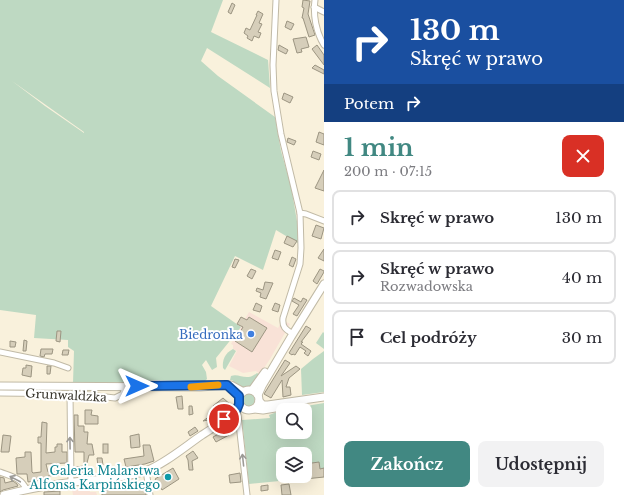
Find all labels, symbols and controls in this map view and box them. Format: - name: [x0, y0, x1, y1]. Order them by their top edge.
- text: 130 m: [410, 13, 500, 48]
- icon: right: [344, 16, 396, 68]
- text: Skręć w prawo: [410, 48, 543, 70]
- icon: right: [402, 92, 424, 114]
- text: Potem: [344, 94, 394, 113]
- text: 1 min: [344, 133, 414, 162]
- button: close: [562, 135, 604, 177]
- text: 200 m · 07:15: [344, 163, 432, 180]
- icon: right: [346, 206, 368, 228]
- text: Skręć w prawo: [380, 208, 494, 227]
- text: 130 m: [555, 208, 602, 227]
- text: Skręć w prawo: [380, 259, 494, 278]
- icon: right: [346, 266, 368, 288]
- text: 40 m: [562, 268, 602, 287]
- text: Rozwadowska: [380, 278, 473, 295]
- icon: arrive: [346, 326, 368, 348]
- place label: Biedronka: [179, 327, 243, 342]
- text: Cel podróży: [380, 328, 477, 347]
- text: 30 m: [562, 328, 602, 347]
- marker: Biedronka: [246, 329, 256, 339]
- position arrow: [116, 365, 158, 407]
- street label: Grunwaldzka: [25, 385, 108, 405]
- pin: [207, 402, 241, 436]
- map controls: [276, 403, 312, 483]
- button: search: [276, 403, 312, 439]
- icon: arrive: [213, 408, 235, 430]
- one-way arrow: [66, 437, 74, 450]
- button: Zakończ: [344, 441, 470, 487]
- button: Udostępnij: [478, 441, 604, 487]
- button: layers: [276, 447, 312, 483]
- one-way arrow: [239, 454, 247, 467]
- place label: Galeria Malarstwa Alfonsa Karpińskiego: [28, 463, 160, 492]
- marker: Galeria Malarstwa Alfonsa Karpińskiego: [163, 472, 173, 482]
- one-way arrow: [9, 475, 21, 482]

